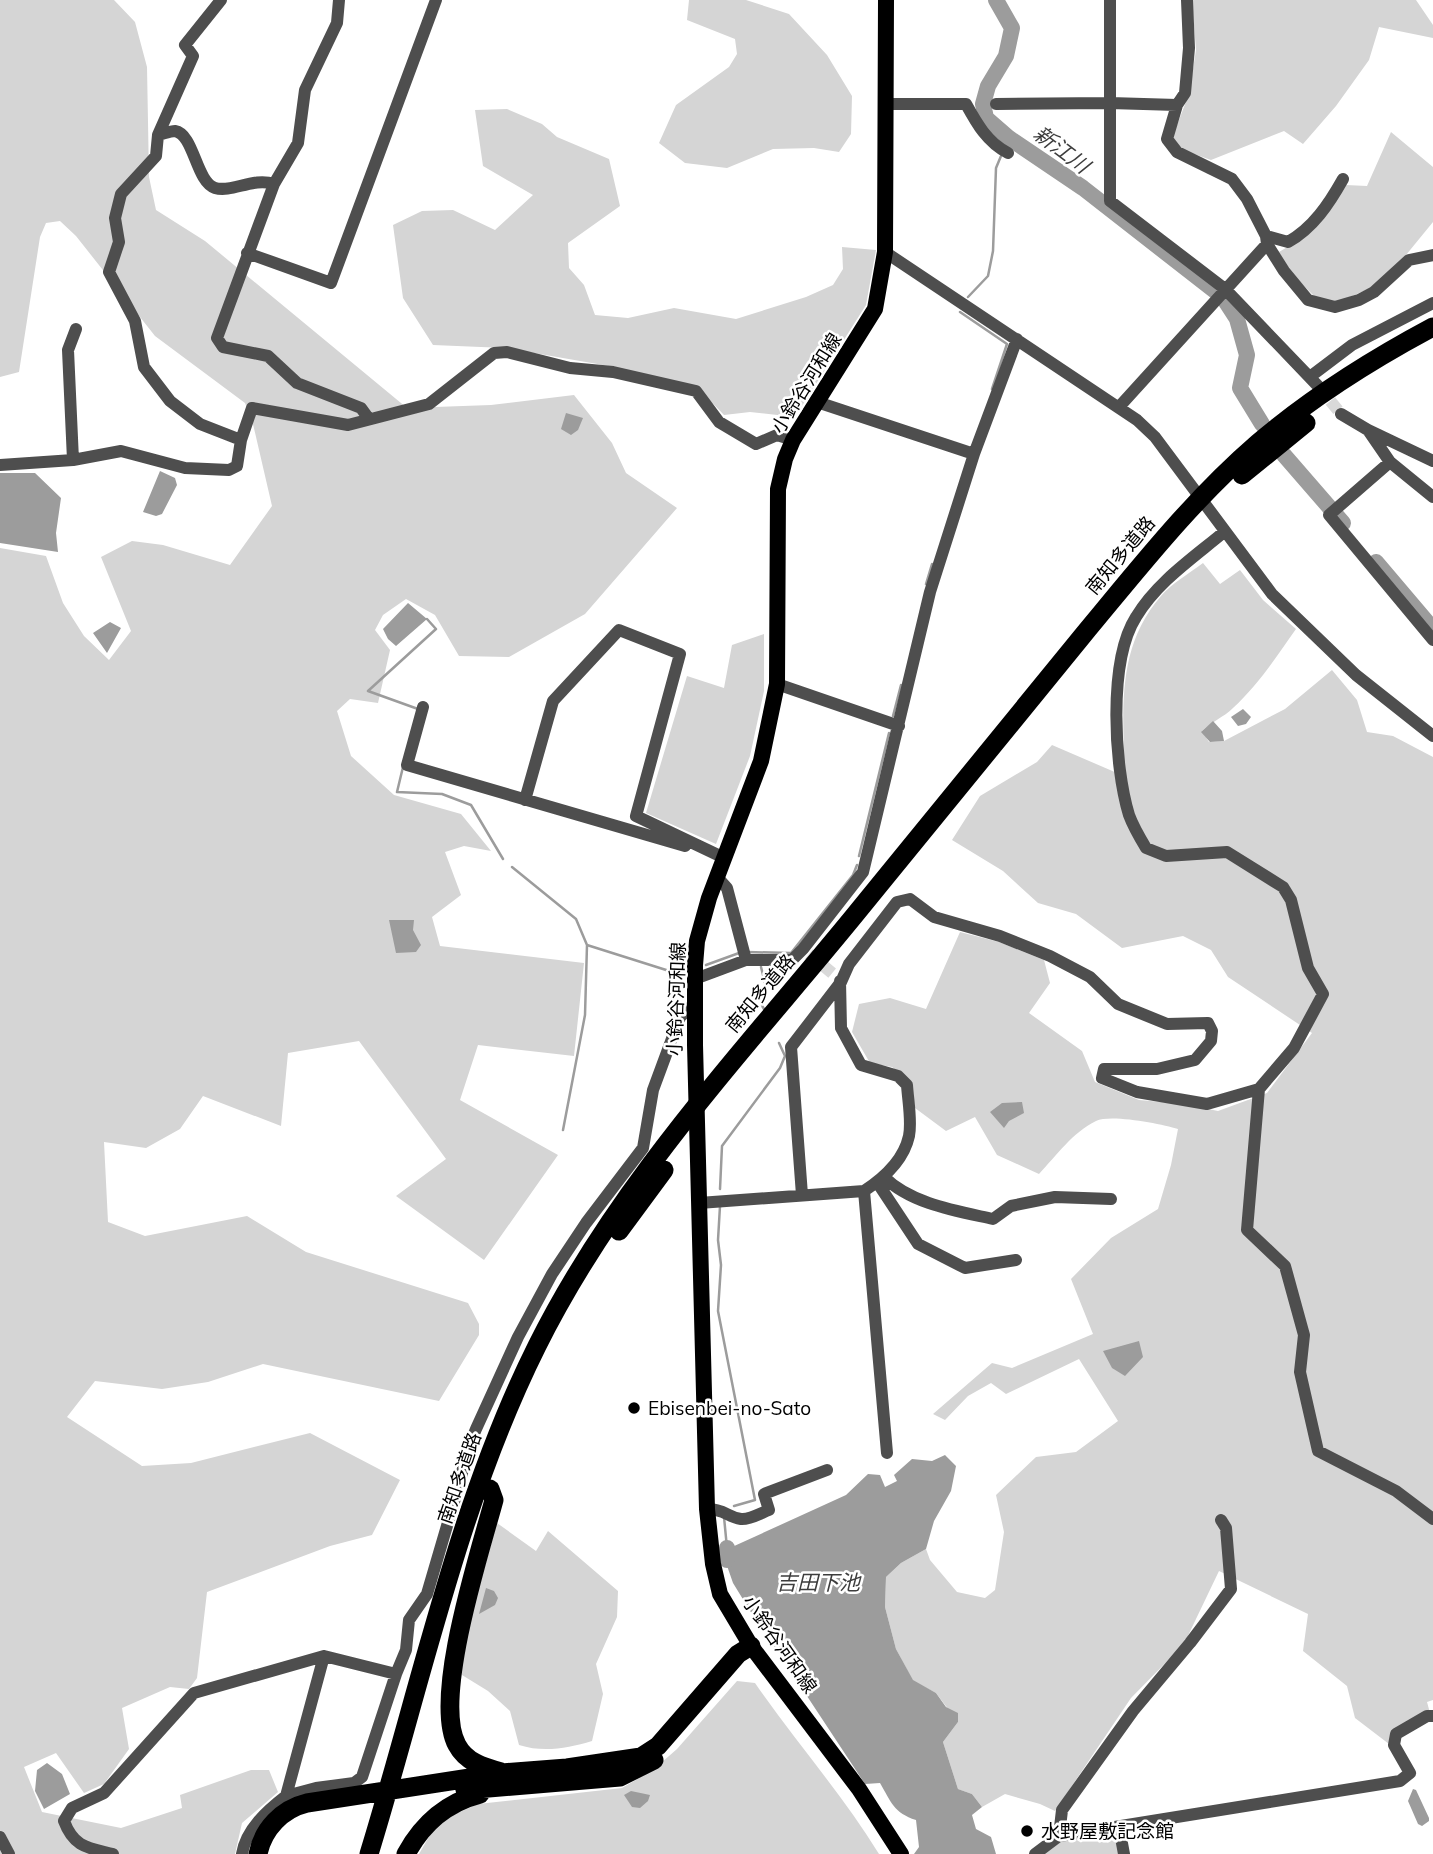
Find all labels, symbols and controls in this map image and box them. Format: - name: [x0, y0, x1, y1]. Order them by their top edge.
- water label: 新江川: [1029, 120, 1097, 180]
- street label: 小鈴谷河和線: [766, 328, 846, 438]
- street label: 南知多道路: [1080, 511, 1160, 599]
- street label: 小鈴谷河和線: [662, 942, 690, 1056]
- street label: 南知多道路: [720, 949, 800, 1037]
- place label: Ebisenbei-no-Sato: [648, 1396, 811, 1420]
- marker: Ebisenbei-no-Sato: [626, 1400, 642, 1416]
- street label: 南知多道路: [432, 1429, 486, 1527]
- water label: 吉田下池: [776, 1569, 862, 1595]
- street label: 小鈴谷河和線: [737, 1590, 823, 1698]
- place label: 水野屋敷記念館: [1041, 1819, 1174, 1843]
- marker: 水野屋敷記念館: [1019, 1823, 1035, 1839]

